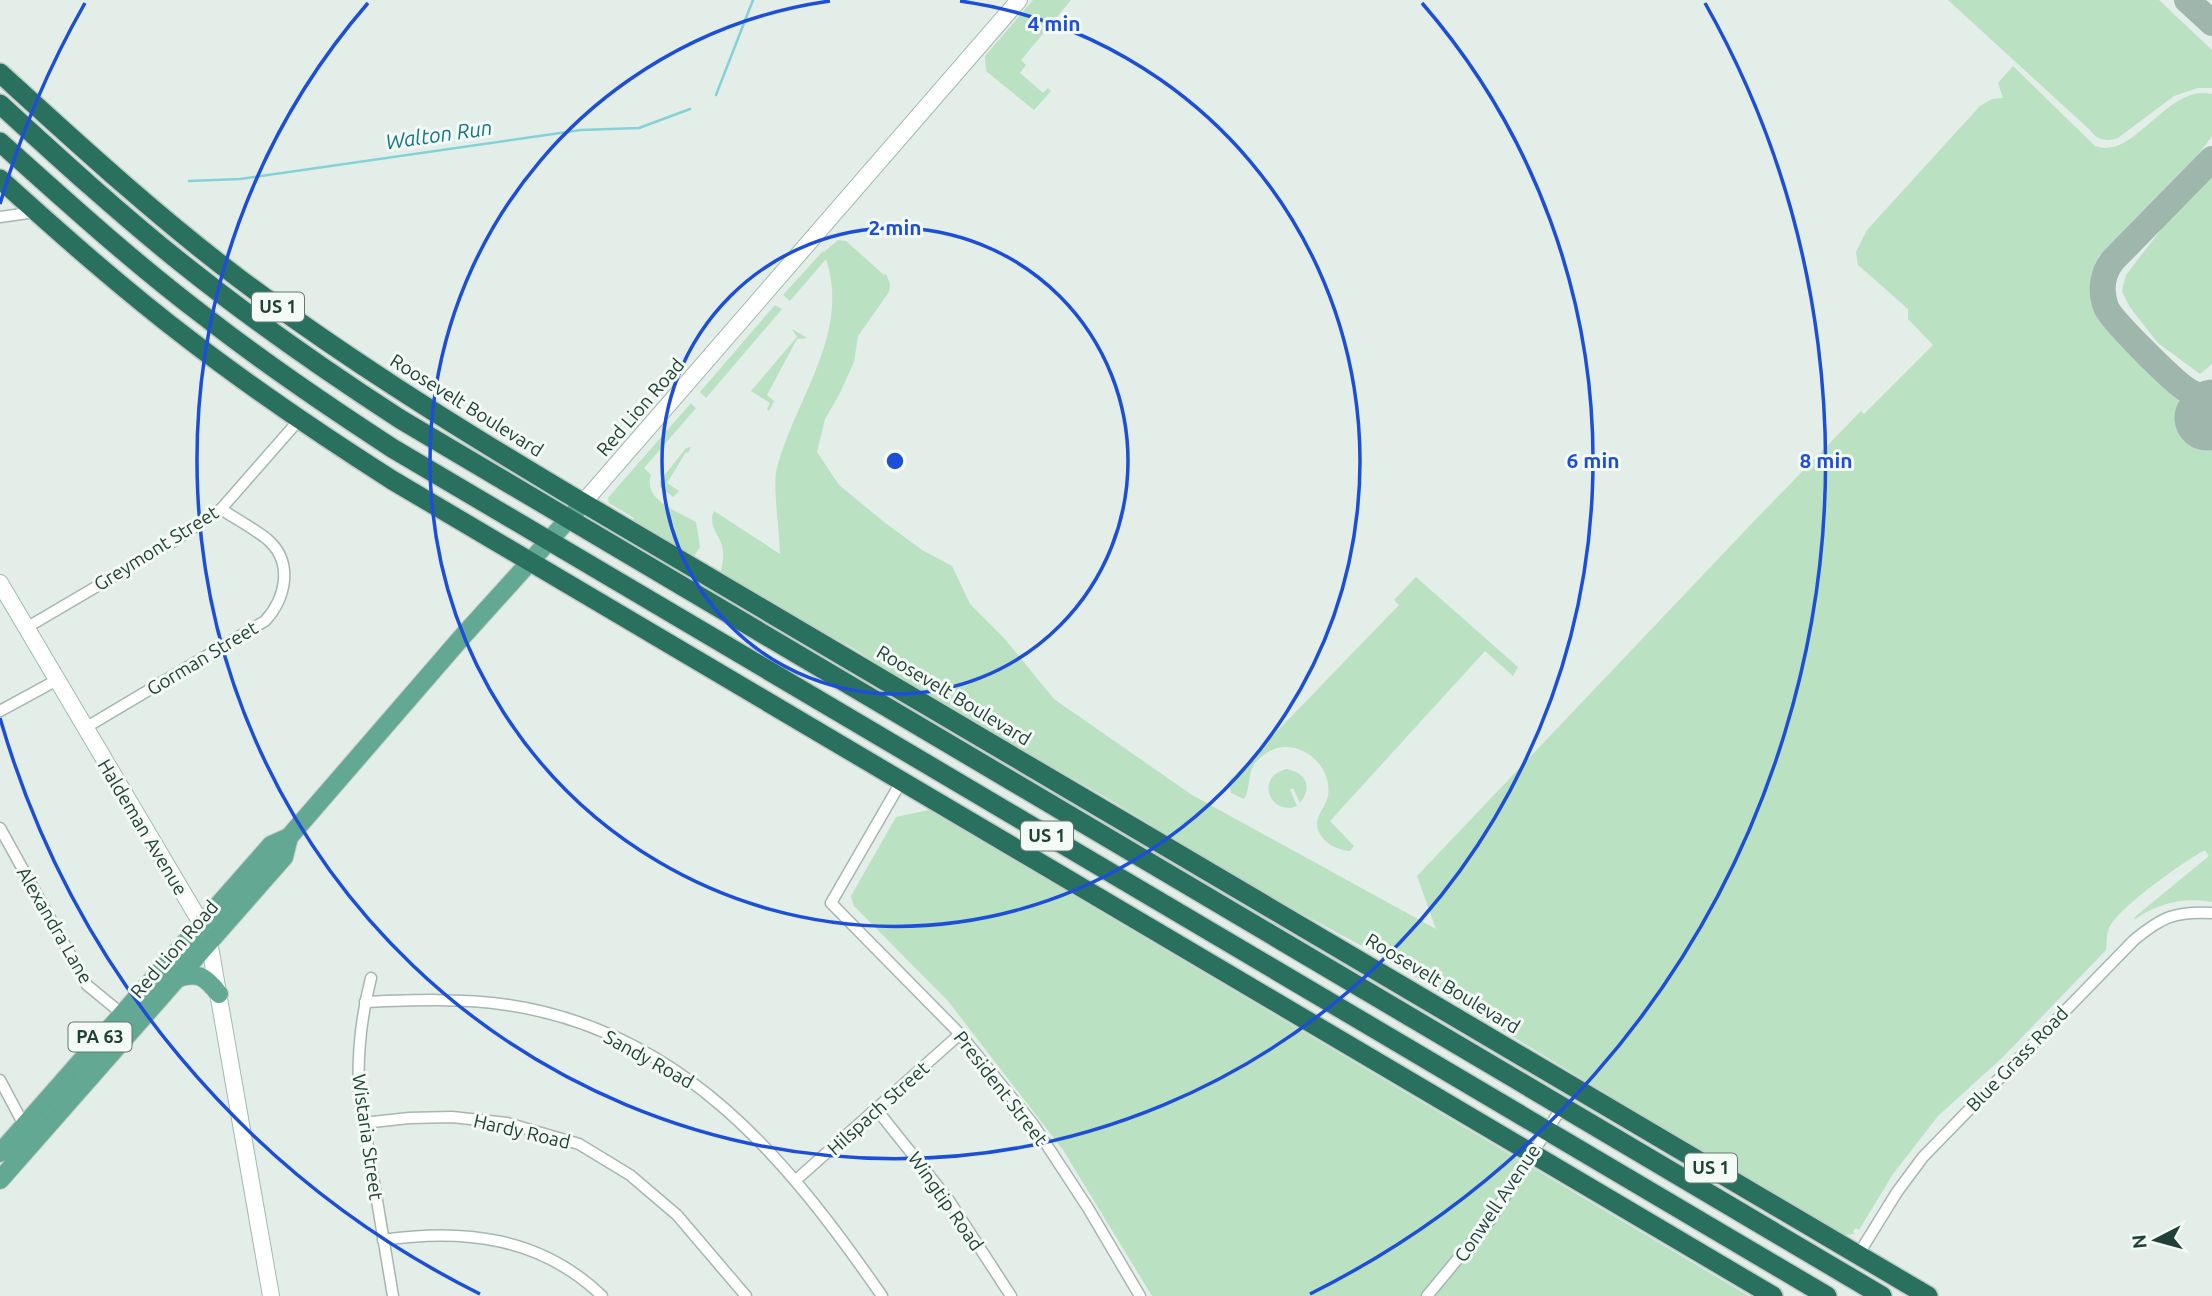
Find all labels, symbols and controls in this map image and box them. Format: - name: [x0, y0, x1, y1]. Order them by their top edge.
- text: 4 min: [1027, 11, 1081, 35]
- water label: Walton Run: [384, 115, 494, 153]
- text: 2 min: [868, 215, 922, 239]
- road number: US 1: [252, 292, 304, 321]
- street label: Roosevelt Boulevard: [387, 349, 547, 461]
- street label: Red Lion Road: [592, 354, 688, 460]
- text: 6 min: [1566, 448, 1620, 472]
- text: 8 min: [1799, 448, 1853, 472]
- centre of rings: [883, 449, 907, 473]
- street label: Greymont Street: [90, 501, 223, 595]
- street label: Gorman Street: [143, 616, 262, 700]
- street label: Roosevelt Boulevard: [873, 640, 1035, 750]
- street label: Haldeman Avenue: [94, 755, 192, 899]
- road number: US 1: [1021, 822, 1073, 850]
- street label: Alexandra Lane: [13, 863, 97, 987]
- street label: Red Lion Road: [126, 896, 222, 1002]
- street label: Roosevelt Boulevard: [1362, 928, 1524, 1038]
- street label: Blue Grass Road: [1962, 1002, 2072, 1116]
- road number: PA 63: [68, 1022, 132, 1052]
- street label: Sandy Road: [600, 1025, 698, 1093]
- street label: President Street: [949, 1026, 1053, 1150]
- street label: Hilspach Street: [823, 1056, 934, 1159]
- street label: Wistaria Street: [348, 1073, 388, 1202]
- street label: Hardy Road: [471, 1109, 573, 1153]
- street label: Conwell Avenue: [1450, 1140, 1544, 1266]
- street label: Wingtip Road: [904, 1147, 988, 1255]
- road number: US 1: [1685, 1154, 1737, 1182]
- north arrow: [2121, 1205, 2191, 1275]
- text: N: [2127, 1234, 2151, 1250]

